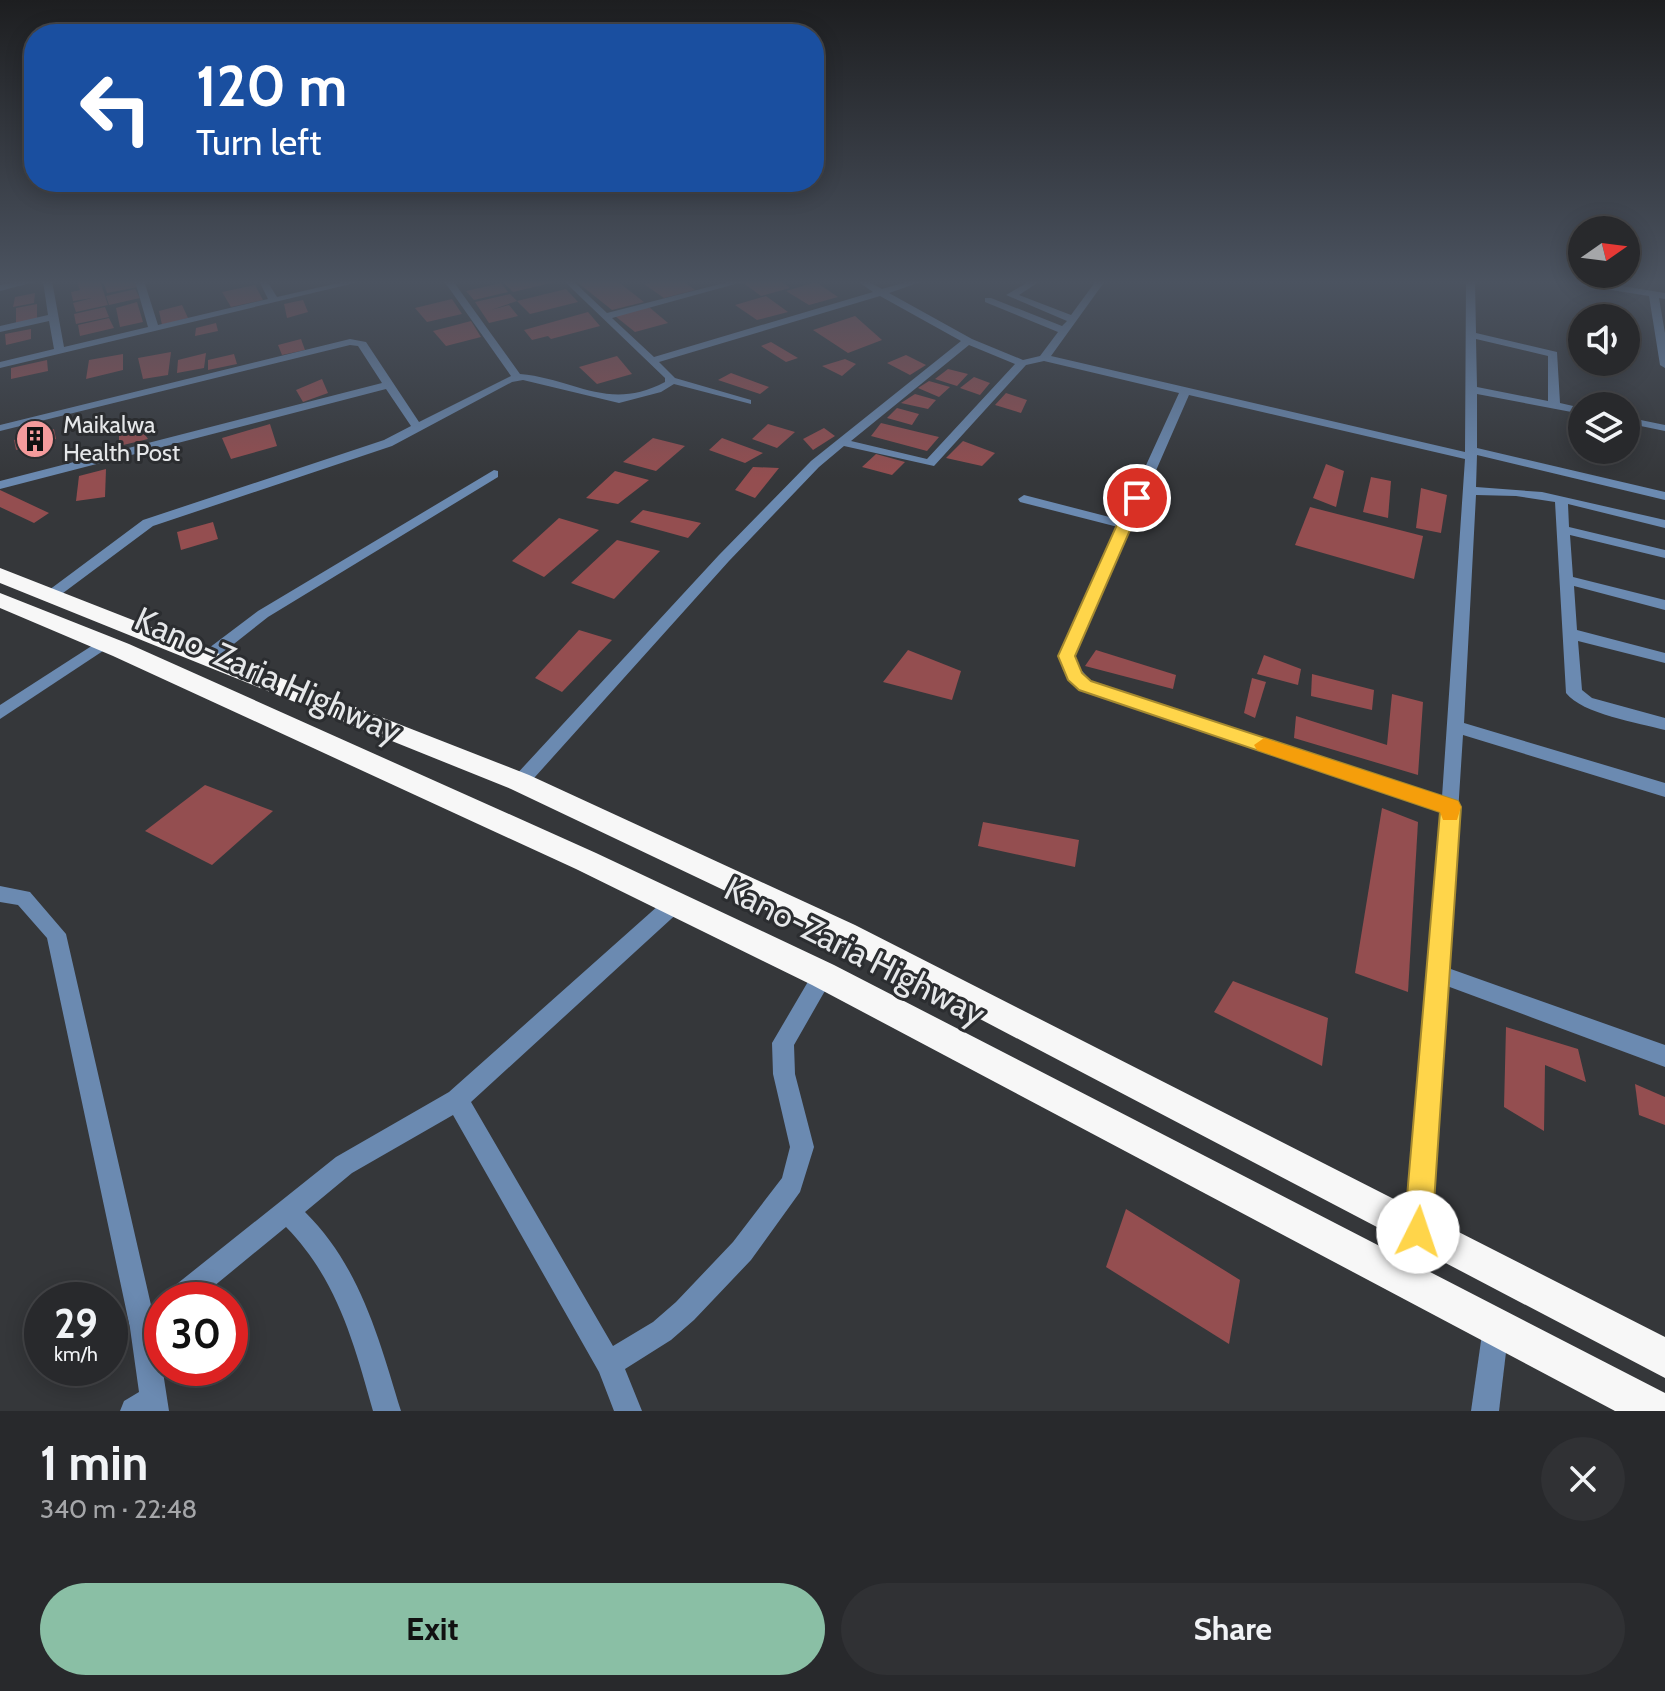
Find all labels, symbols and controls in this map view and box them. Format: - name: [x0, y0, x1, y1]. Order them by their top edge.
- text: 120 m: [196, 52, 347, 120]
- icon: left: [64, 56, 168, 160]
- text: Turn left: [196, 120, 321, 164]
- north arrow: [1568, 216, 1640, 288]
- map controls: [1568, 216, 1640, 464]
- button: sound: [1568, 304, 1640, 376]
- button: layers: [1568, 392, 1640, 464]
- place label: Maikalwa Health Post: [63, 410, 180, 467]
- building icon: Maikalwa Health Post: [14, 418, 56, 460]
- pin: [1103, 464, 1171, 532]
- icon: arrive: [1115, 476, 1159, 520]
- street label: Kano-Zaria Highway: [128, 597, 408, 753]
- street label: Kano-Zaria Highway: [718, 867, 992, 1035]
- position arrow: [1376, 1190, 1460, 1274]
- speed limit sign: 30: [144, 1282, 248, 1386]
- text: 29: [54, 1299, 98, 1348]
- text: km/h: [54, 1342, 98, 1366]
- text: 1 min: [40, 1434, 148, 1492]
- button: close: [1541, 1437, 1625, 1521]
- text: 340 m · 22:48: [40, 1493, 197, 1525]
- button: Exit: [40, 1583, 825, 1675]
- button: Share: [841, 1583, 1625, 1675]

